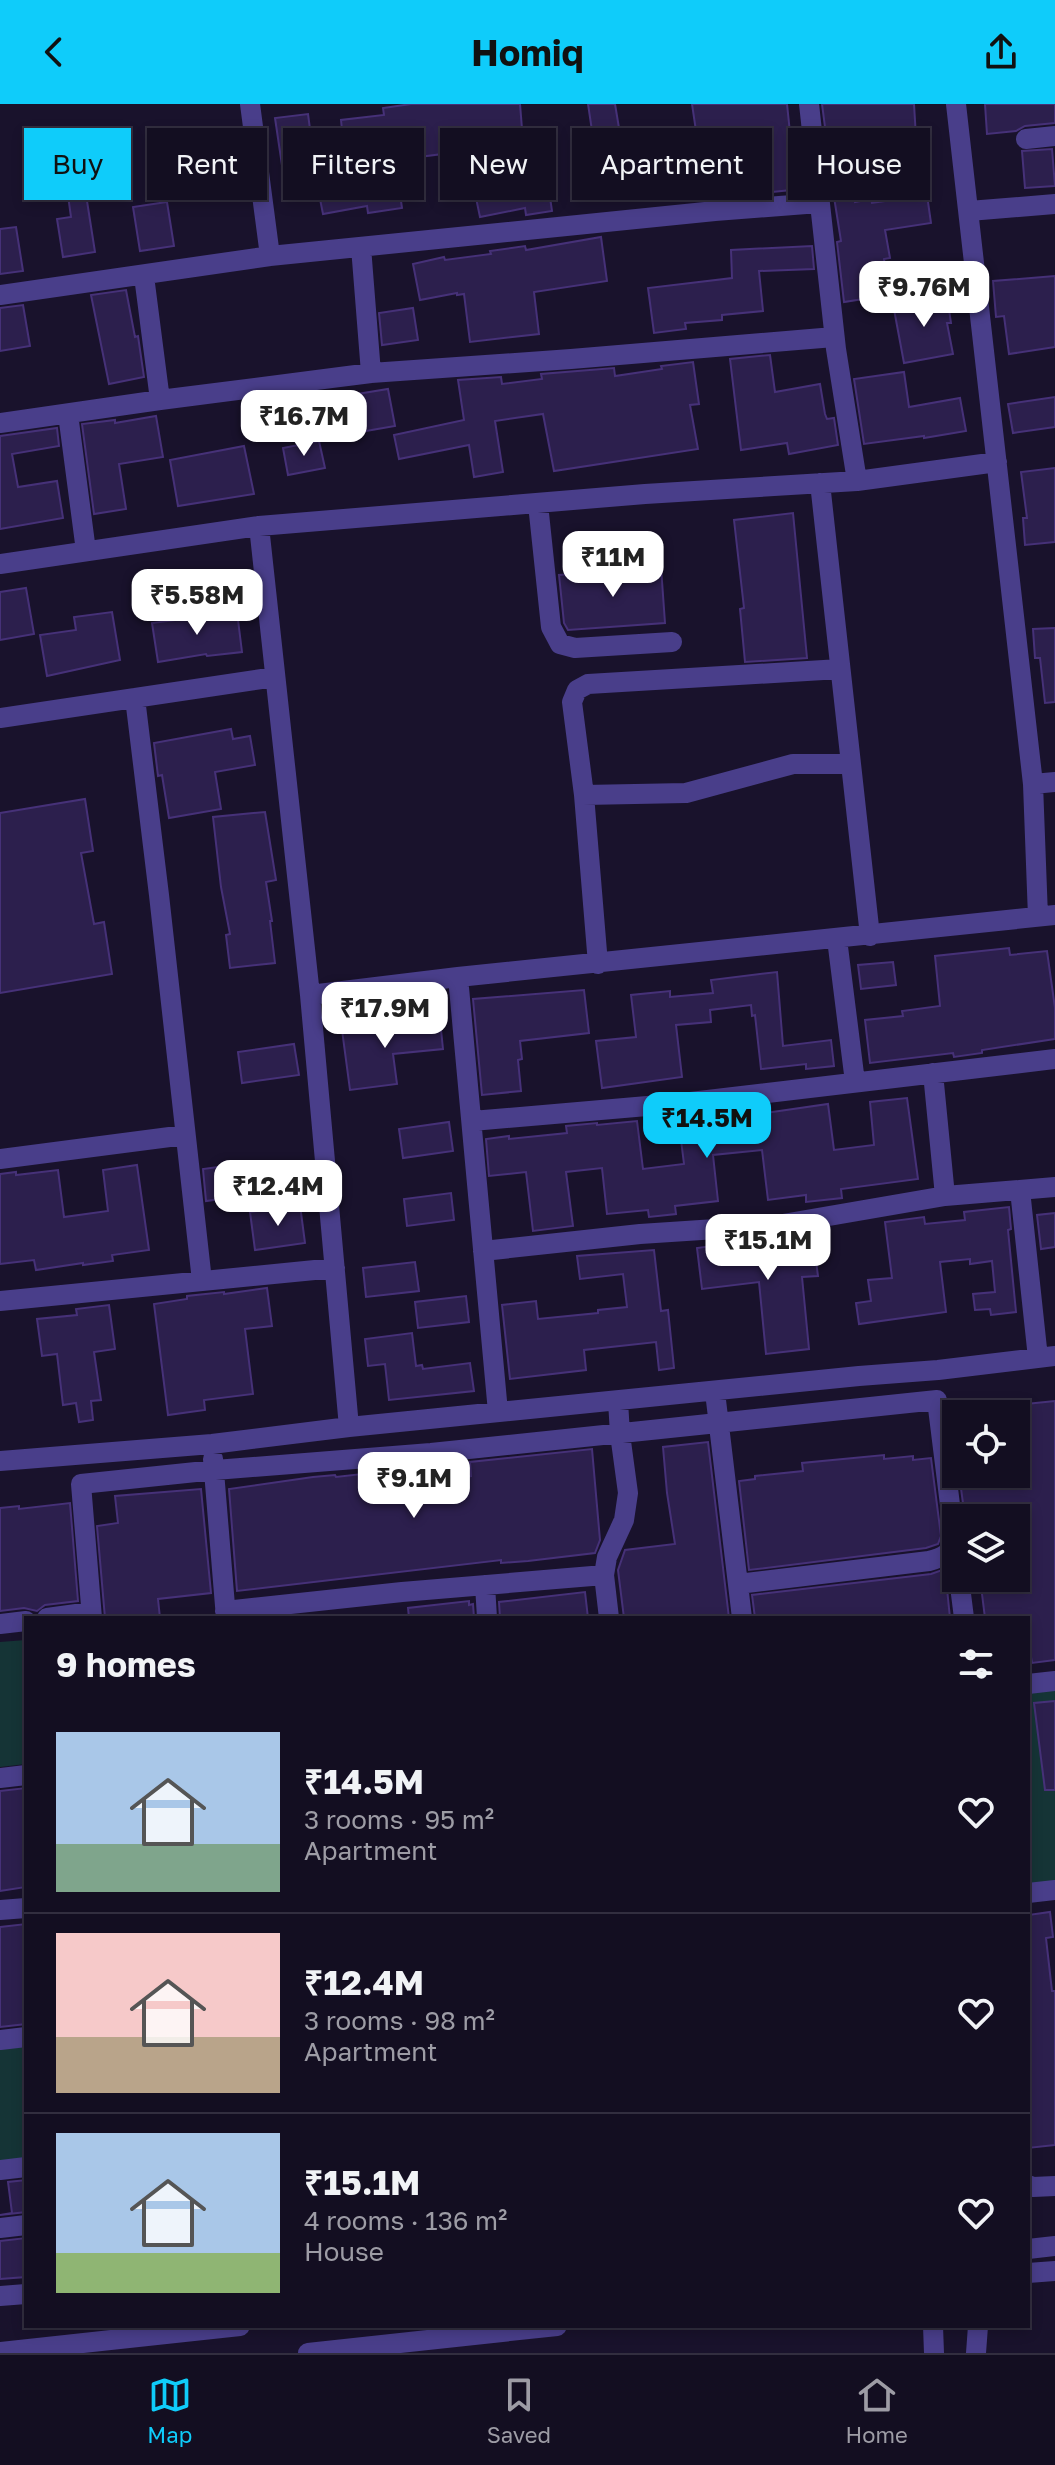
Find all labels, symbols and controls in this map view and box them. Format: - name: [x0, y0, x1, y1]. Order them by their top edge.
- icon: back: [32, 30, 76, 74]
- icon: share: [979, 30, 1023, 74]
- text: Homiq: [471, 31, 584, 74]
- chip: Buy: [24, 128, 131, 200]
- chip: Rent: [147, 128, 267, 200]
- chip: Filters: [283, 128, 424, 200]
- chip: New: [440, 128, 556, 200]
- chip: Apartment: [572, 128, 772, 200]
- chip: House: [788, 128, 930, 200]
- pin: ₹9.76M: [859, 261, 989, 329]
- text: ₹9.76M: [877, 271, 971, 302]
- pin: ₹16.7M: [239, 390, 369, 458]
- text: ₹16.7M: [259, 400, 349, 431]
- pin: ₹11M: [566, 531, 660, 599]
- text: ₹11M: [581, 541, 645, 572]
- pin: ₹5.58M: [132, 569, 262, 637]
- text: ₹5.58M: [150, 579, 244, 610]
- pin: ₹17.9M: [320, 982, 450, 1050]
- text: ₹17.9M: [340, 992, 430, 1023]
- pin: ₹14.5M: [642, 1092, 772, 1160]
- text: ₹14.5M: [661, 1102, 753, 1133]
- pin: ₹12.4M: [213, 1160, 343, 1228]
- text: ₹12.4M: [232, 1170, 324, 1201]
- pin: ₹15.1M: [703, 1214, 833, 1282]
- text: ₹15.1M: [724, 1224, 812, 1255]
- map controls: [942, 1400, 1030, 1592]
- button: locate: [942, 1400, 1030, 1488]
- pin: ₹9.1M: [358, 1452, 470, 1520]
- text: ₹9.1M: [376, 1462, 452, 1493]
- button: layers: [942, 1504, 1030, 1592]
- icon: filters: [954, 1642, 998, 1686]
- text: 9 homes: [56, 1644, 196, 1684]
- text: ₹14.5M: [304, 1761, 424, 1801]
- icon: home: [120, 1764, 216, 1860]
- icon: heart: [954, 1790, 998, 1834]
- text: 3 rooms · 95 m²: [304, 1804, 494, 1835]
- text: Apartment: [304, 1835, 437, 1866]
- text: ₹12.4M: [304, 1962, 424, 2002]
- icon: home: [120, 1965, 216, 2061]
- icon: heart: [954, 1991, 998, 2035]
- text: 3 rooms · 98 m²: [304, 2005, 495, 2036]
- text: Apartment: [304, 2036, 437, 2067]
- text: ₹15.1M: [304, 2162, 420, 2202]
- icon: home: [120, 2165, 216, 2261]
- icon: heart: [954, 2191, 998, 2235]
- text: 4 rooms · 136 m²: [304, 2205, 507, 2236]
- text: House: [304, 2236, 384, 2267]
- tab: Map: [147, 2373, 192, 2448]
- tab: Saved: [487, 2373, 551, 2448]
- tab: Home: [846, 2373, 908, 2448]

